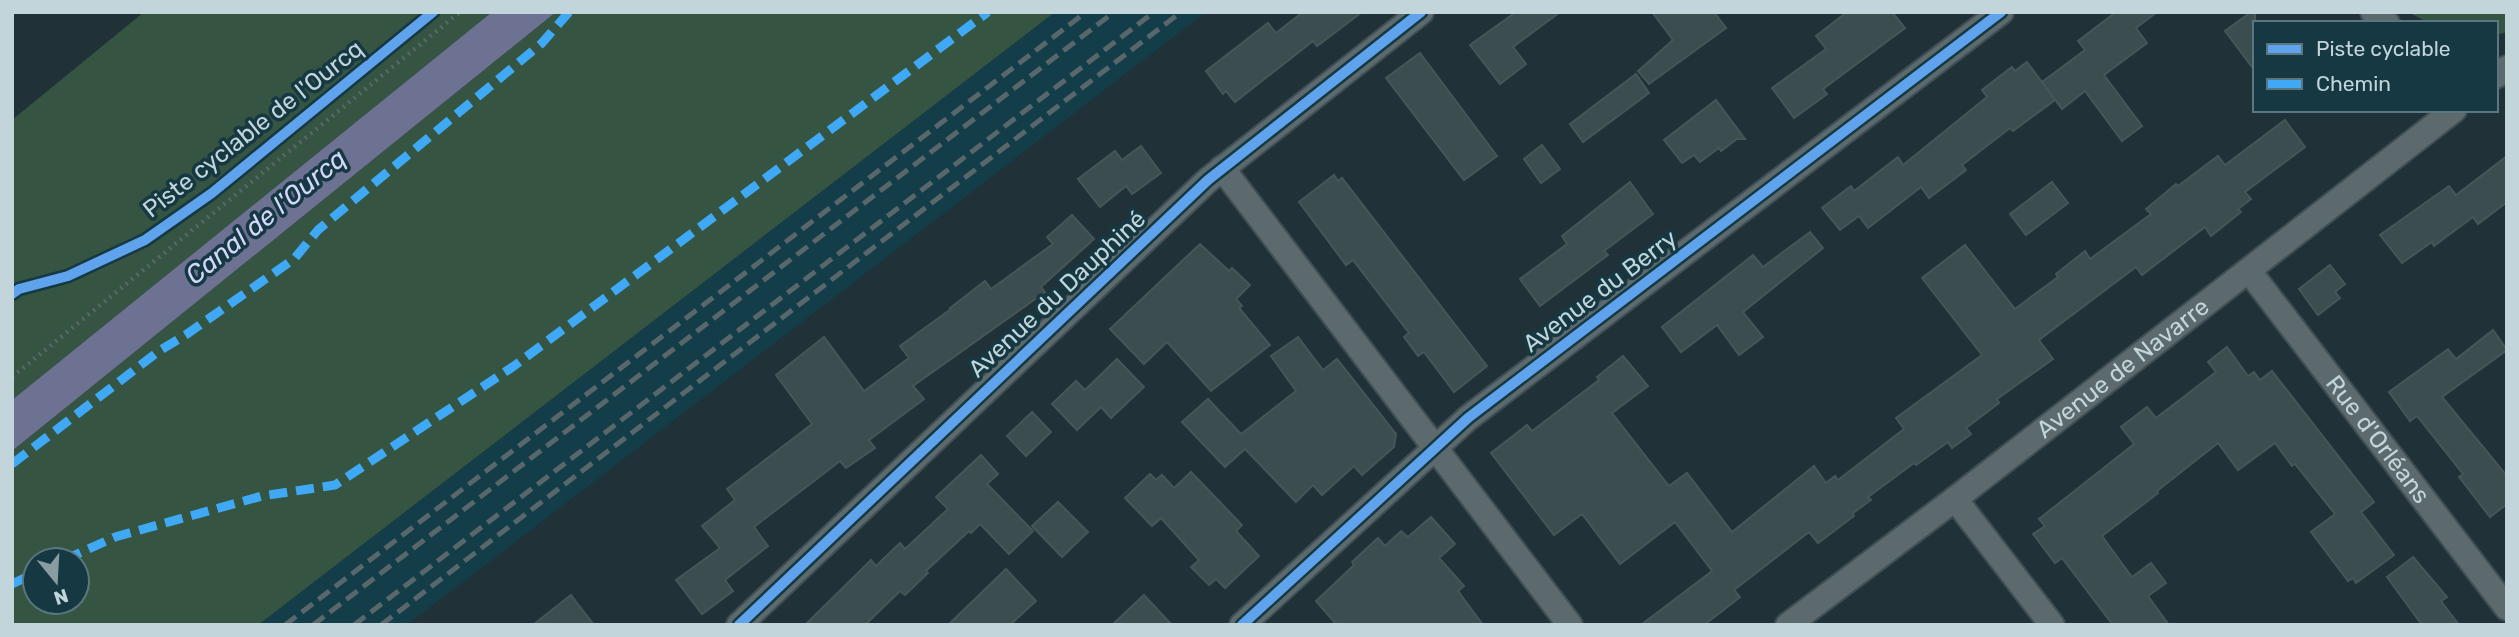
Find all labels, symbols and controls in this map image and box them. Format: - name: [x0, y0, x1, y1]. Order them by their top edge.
- legend: [2253, 21, 2498, 112]
- street label: Piste cyclable de l'Ourcq: [137, 34, 369, 224]
- text: Piste cyclable: [2316, 36, 2451, 61]
- text: Chemin: [2316, 71, 2391, 96]
- water label: Canal de l'Ourcq: [179, 143, 353, 291]
- street label: Avenue du Dauphiné: [963, 205, 1151, 383]
- street label: Avenue du Berry: [1517, 224, 1683, 358]
- street label: Avenue de Navarre: [2031, 292, 2215, 444]
- street label: Rue d'Orléans: [2320, 370, 2436, 509]
- north arrow: [21, 546, 91, 616]
- text: N: [51, 584, 71, 610]

